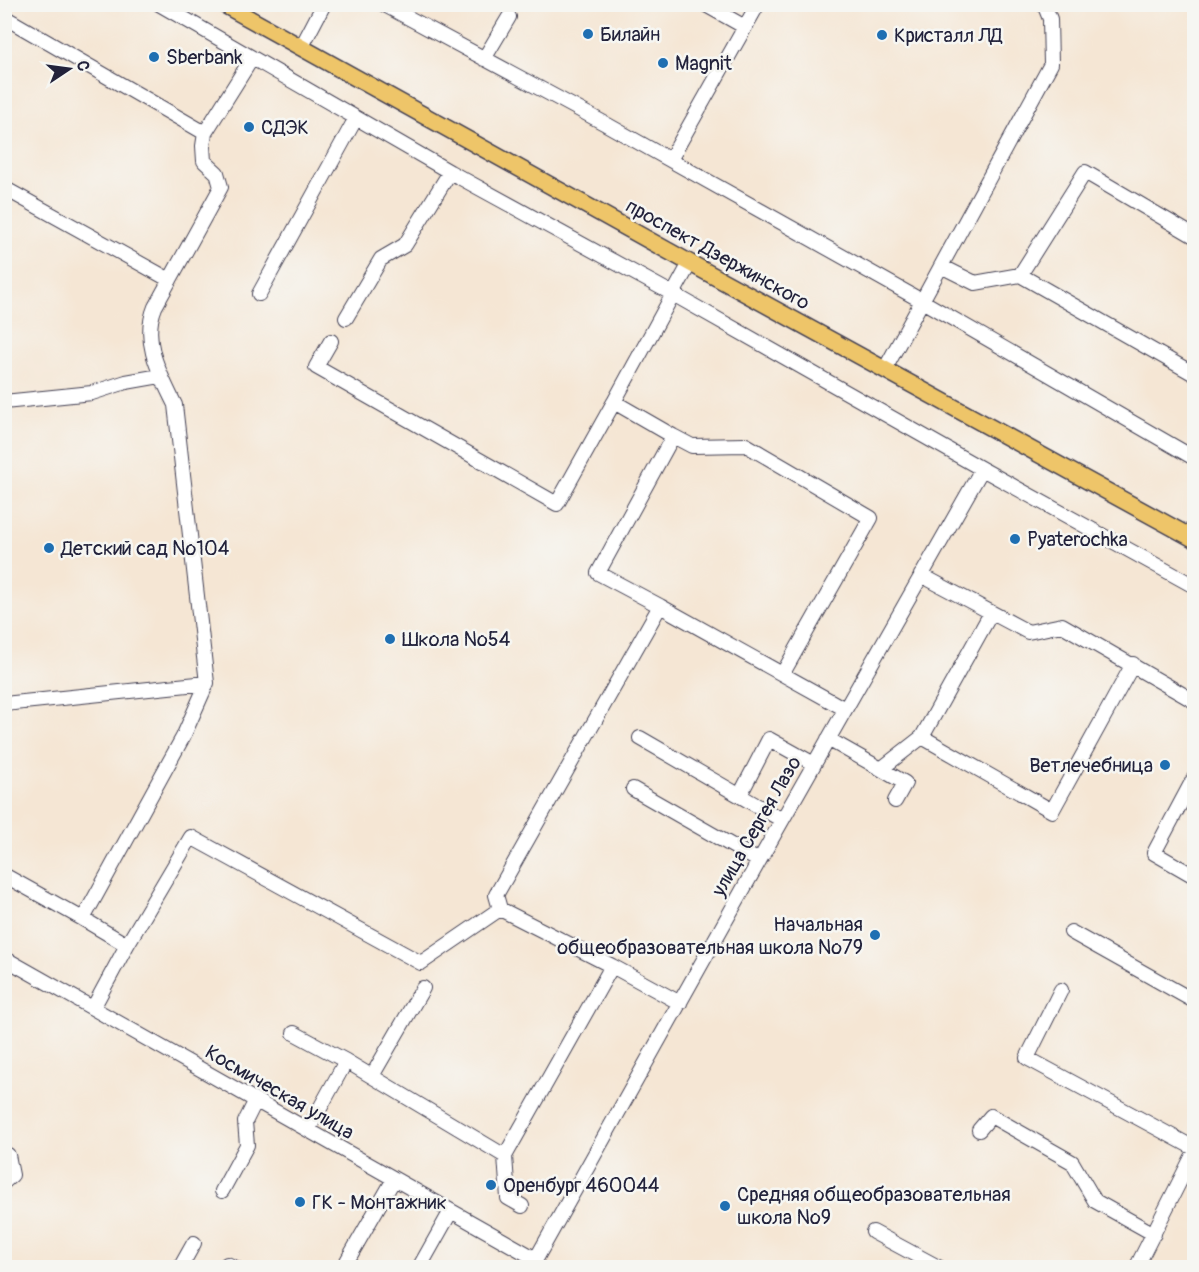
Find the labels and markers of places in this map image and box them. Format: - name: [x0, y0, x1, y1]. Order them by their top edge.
- place label: Билайн: [600, 22, 660, 47]
- place label: Кристалл ЛД: [894, 23, 1003, 48]
- marker: Билайн: [581, 27, 595, 41]
- marker: Кристалл ЛД: [875, 28, 889, 42]
- place label: Sberbank: [166, 45, 243, 70]
- marker: Sberbank: [147, 50, 161, 64]
- place label: Magnit: [675, 51, 733, 76]
- marker: Magnit: [656, 56, 670, 70]
- place label: СДЭК: [261, 115, 309, 140]
- marker: СДЭК: [242, 120, 256, 134]
- place label: Pyaterochka: [1027, 527, 1128, 552]
- marker: Pyaterochka: [1008, 532, 1022, 546]
- place label: Детский сад №104: [60, 536, 230, 561]
- marker: Детский сад №104: [42, 541, 56, 555]
- place label: Школа №54: [402, 627, 511, 652]
- marker: Школа №54: [383, 632, 397, 646]
- place label: Ветлечебница: [1029, 753, 1153, 778]
- marker: Ветлечебница: [1158, 758, 1172, 772]
- place label: Начальная общеобразовательная школа №79: [557, 912, 863, 960]
- marker: Начальная общеобразовательная школа №79: [868, 928, 882, 942]
- place label: Оренбург 460044: [503, 1173, 660, 1198]
- marker: Оренбург 460044: [484, 1178, 498, 1192]
- place label: Средняя общеобразовательная школа №9: [737, 1182, 1011, 1230]
- place label: ГК - Монтажник: [312, 1190, 447, 1215]
- marker: ГК - Монтажник: [293, 1195, 307, 1209]
- marker: Средняя общеобразовательная школа №9: [718, 1199, 732, 1213]

